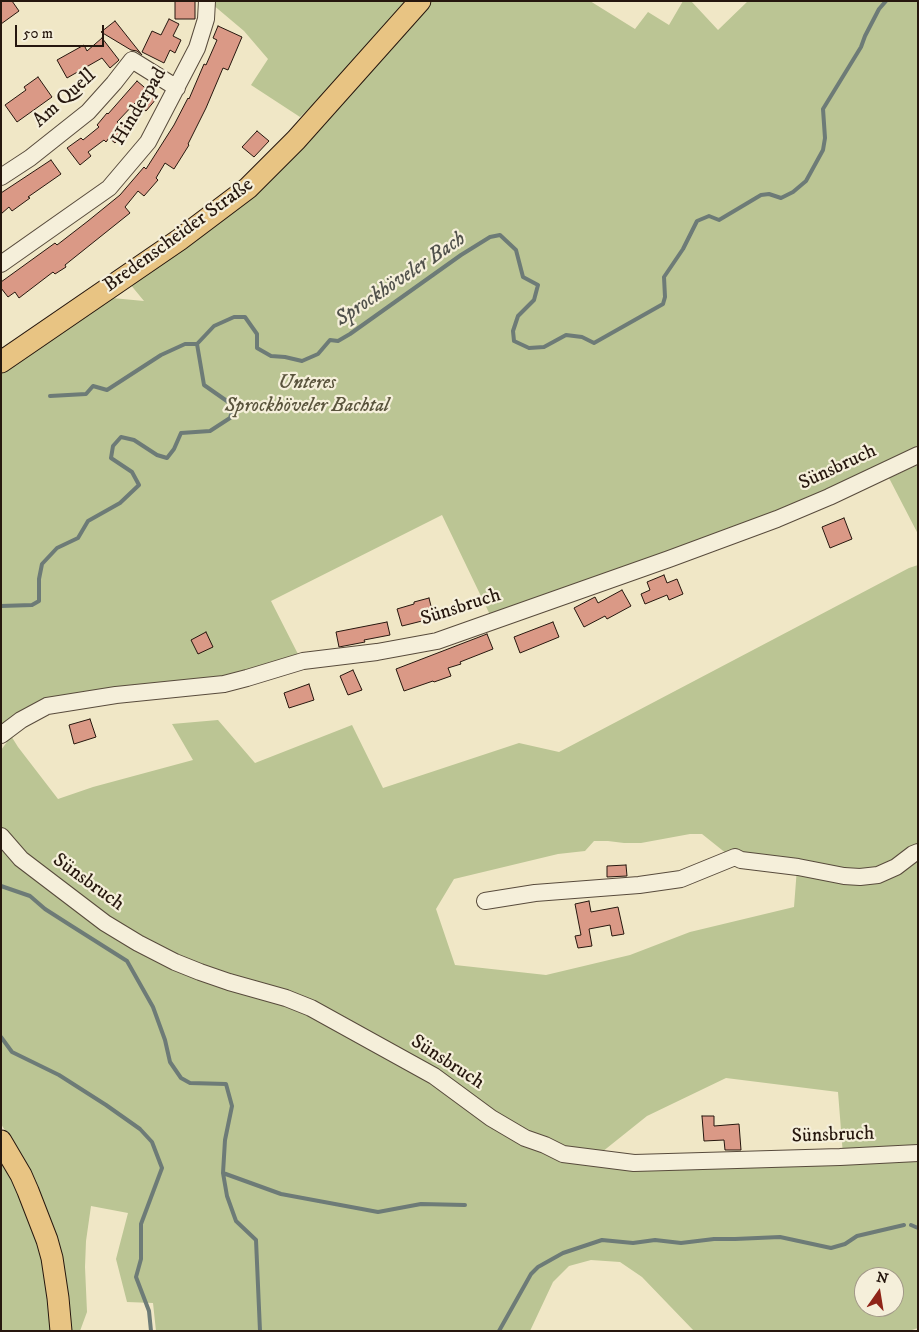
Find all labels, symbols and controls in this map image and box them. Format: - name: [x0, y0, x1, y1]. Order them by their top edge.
- scale bar: [18, 15, 106, 47]
- text: 50 m: [23, 24, 53, 43]
- street label: Am Quell: [28, 64, 102, 134]
- street label: Hinderpad: [107, 64, 173, 150]
- street label: Bredenscheider Straße: [99, 174, 259, 298]
- water label: Sprockhöveler Bach: [331, 227, 471, 333]
- park label: Unteres Sprockhöveler Bachtal: [225, 372, 389, 419]
- street label: Sünsbruch: [795, 440, 881, 496]
- street label: Sünsbruch: [418, 584, 504, 632]
- street label: Sünsbruch: [47, 849, 129, 917]
- street label: Sünsbruch: [406, 1030, 488, 1096]
- street label: Sünsbruch: [791, 1123, 875, 1149]
- north arrow: [854, 1267, 904, 1317]
- text: N: [875, 1268, 890, 1288]

